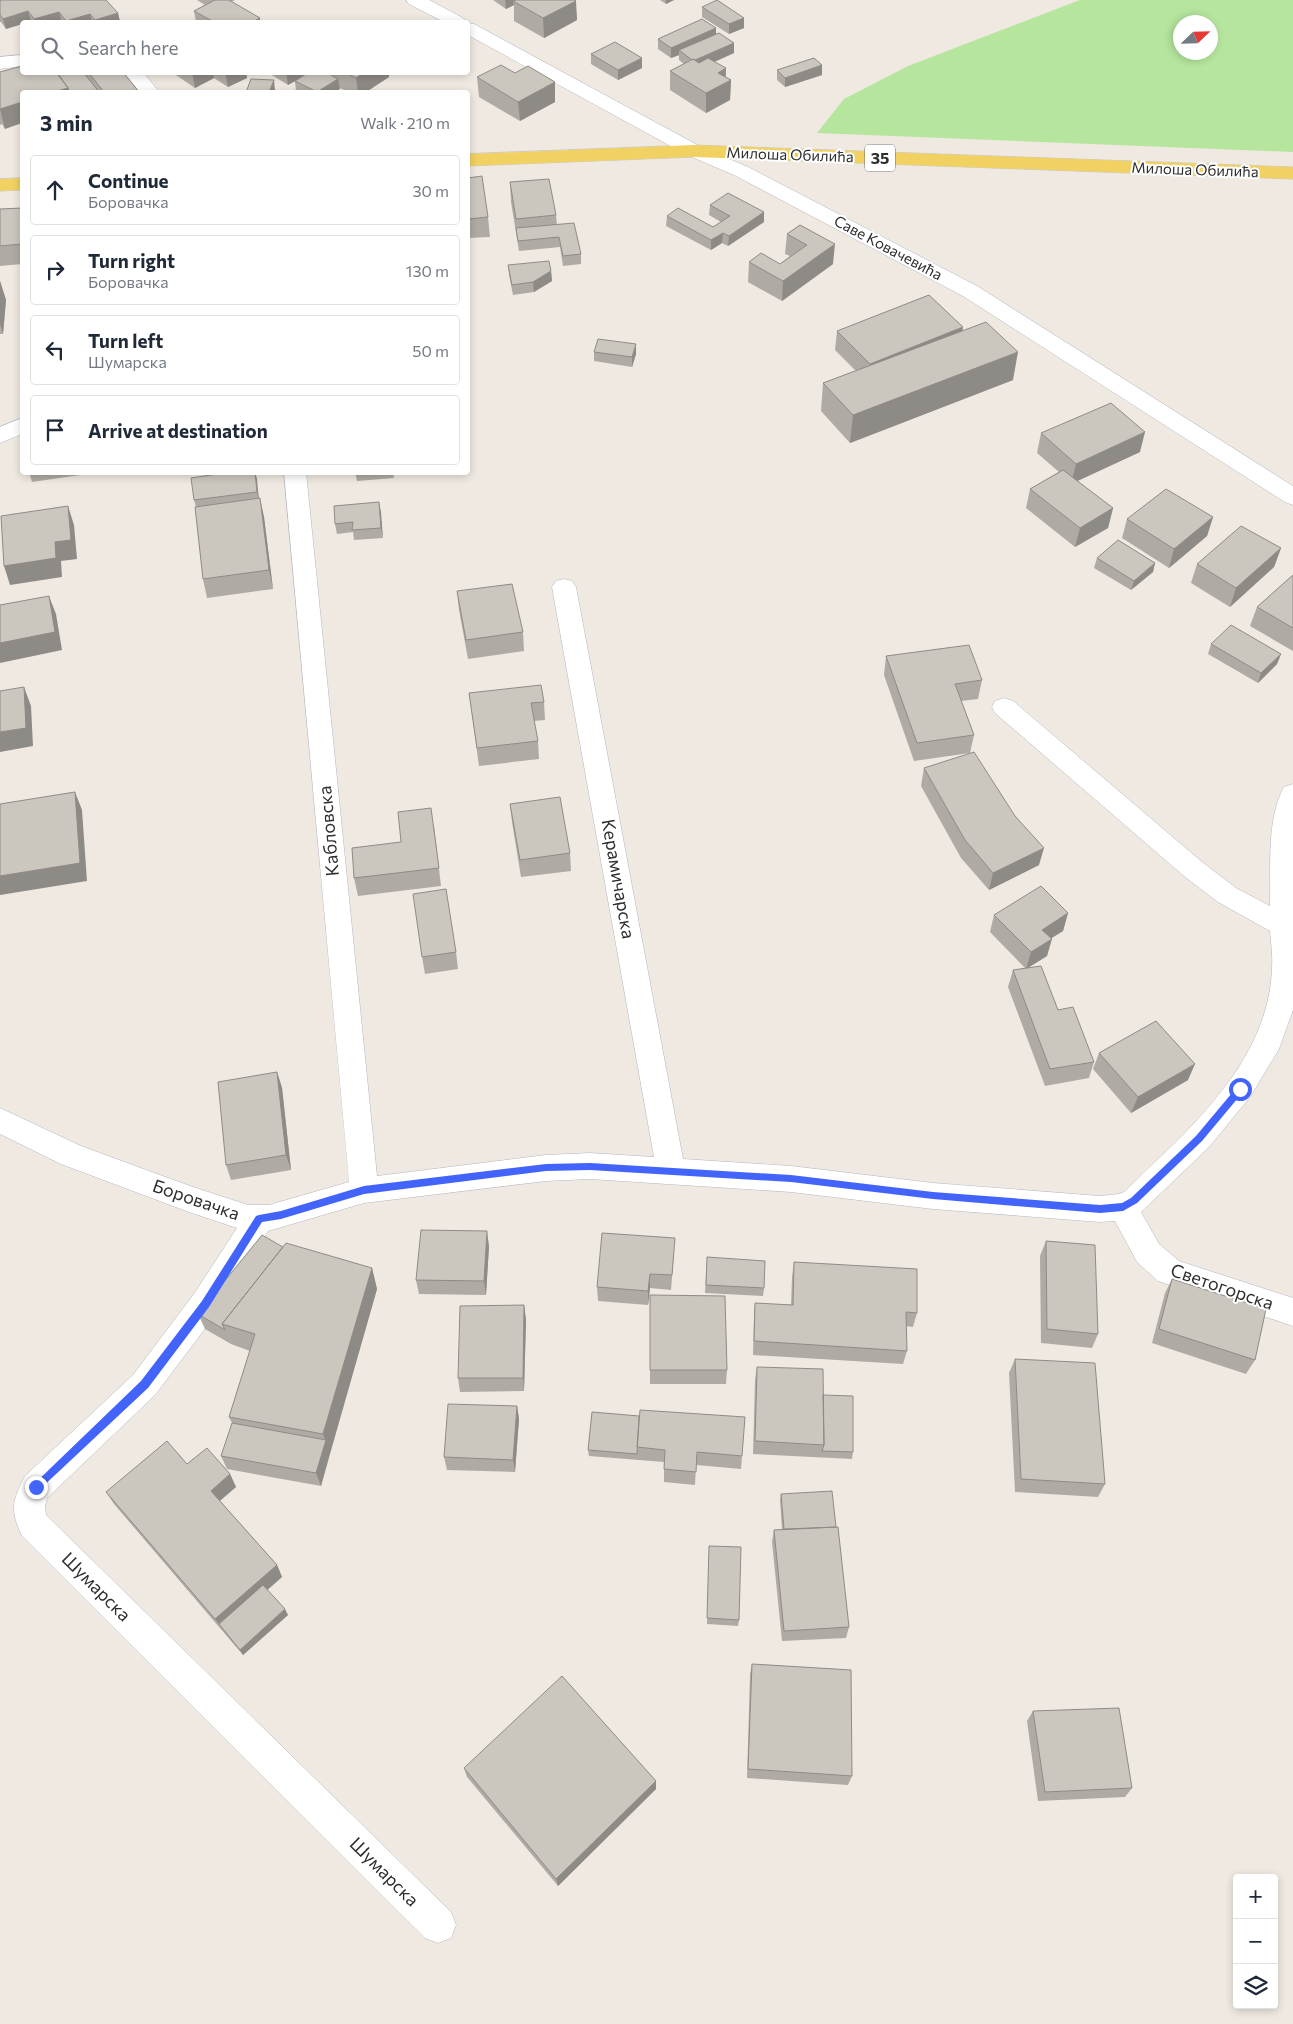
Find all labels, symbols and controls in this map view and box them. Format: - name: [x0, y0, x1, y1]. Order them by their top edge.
- north arrow: [1173, 15, 1218, 60]
- search box: [20, 20, 470, 75]
- icon: search: [38, 34, 66, 62]
- text: Search here: [78, 36, 178, 59]
- text: 3 min: [40, 110, 93, 135]
- text: Walk · 210 m: [360, 113, 450, 132]
- street label: Милоша Обилића: [726, 143, 854, 165]
- road number: 35: [865, 144, 895, 172]
- street label: Милоша Обилића: [1131, 158, 1259, 180]
- text: Continue: [88, 169, 168, 192]
- icon: ahead: [41, 176, 69, 204]
- text: 30 m: [412, 181, 449, 200]
- text: Боровачка: [88, 192, 169, 211]
- street label: Саве Ковачевића: [831, 211, 946, 283]
- text: Turn right: [88, 249, 175, 272]
- icon: right: [41, 256, 69, 284]
- text: 130 m: [406, 261, 449, 280]
- text: Боровачка: [88, 272, 169, 291]
- text: Turn left: [88, 329, 163, 352]
- icon: left: [41, 336, 69, 364]
- text: 50 m: [412, 341, 449, 360]
- text: Шумарска: [88, 352, 167, 371]
- icon: arrive: [41, 416, 69, 444]
- text: Arrive at destination: [88, 419, 268, 442]
- street label: Кабловска: [313, 785, 343, 877]
- street label: Керамичарска: [598, 817, 640, 940]
- route start: [1229, 1078, 1252, 1101]
- street label: Боровачка: [150, 1174, 243, 1224]
- street label: Светогорска: [1168, 1258, 1277, 1314]
- route end: [25, 1476, 48, 1499]
- street label: Шумарска: [58, 1547, 136, 1625]
- street label: Шумарска: [346, 1832, 424, 1910]
- map controls: [1233, 1874, 1278, 2009]
- button: +: [1233, 1874, 1278, 1919]
- button: −: [1233, 1919, 1278, 1964]
- button: layers: [1233, 1964, 1278, 2009]

